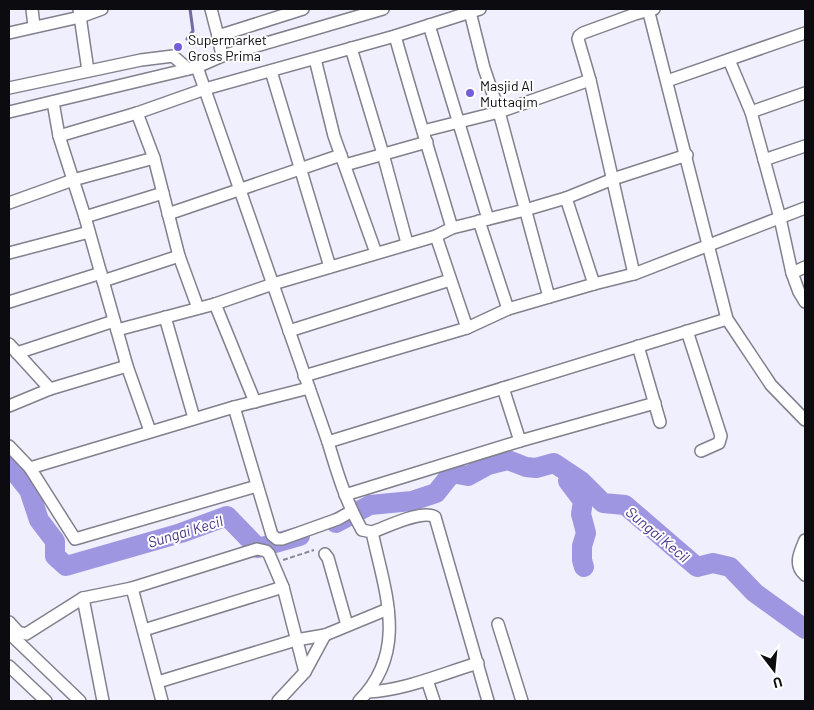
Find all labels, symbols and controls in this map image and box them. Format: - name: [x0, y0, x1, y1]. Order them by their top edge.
- place label: Supermarket Gross Prima: [188, 31, 267, 64]
- marker: Supermarket Gross Prima: [172, 41, 184, 53]
- place label: Masjid Al Muttaqim: [480, 77, 538, 110]
- marker: Masjid Al Muttaqim: [464, 87, 476, 99]
- water label: Sungai Kecil: [623, 502, 694, 566]
- water label: Sungai Kecil: [145, 511, 225, 551]
- north arrow: [749, 645, 799, 695]
- text: U: [771, 674, 784, 692]

